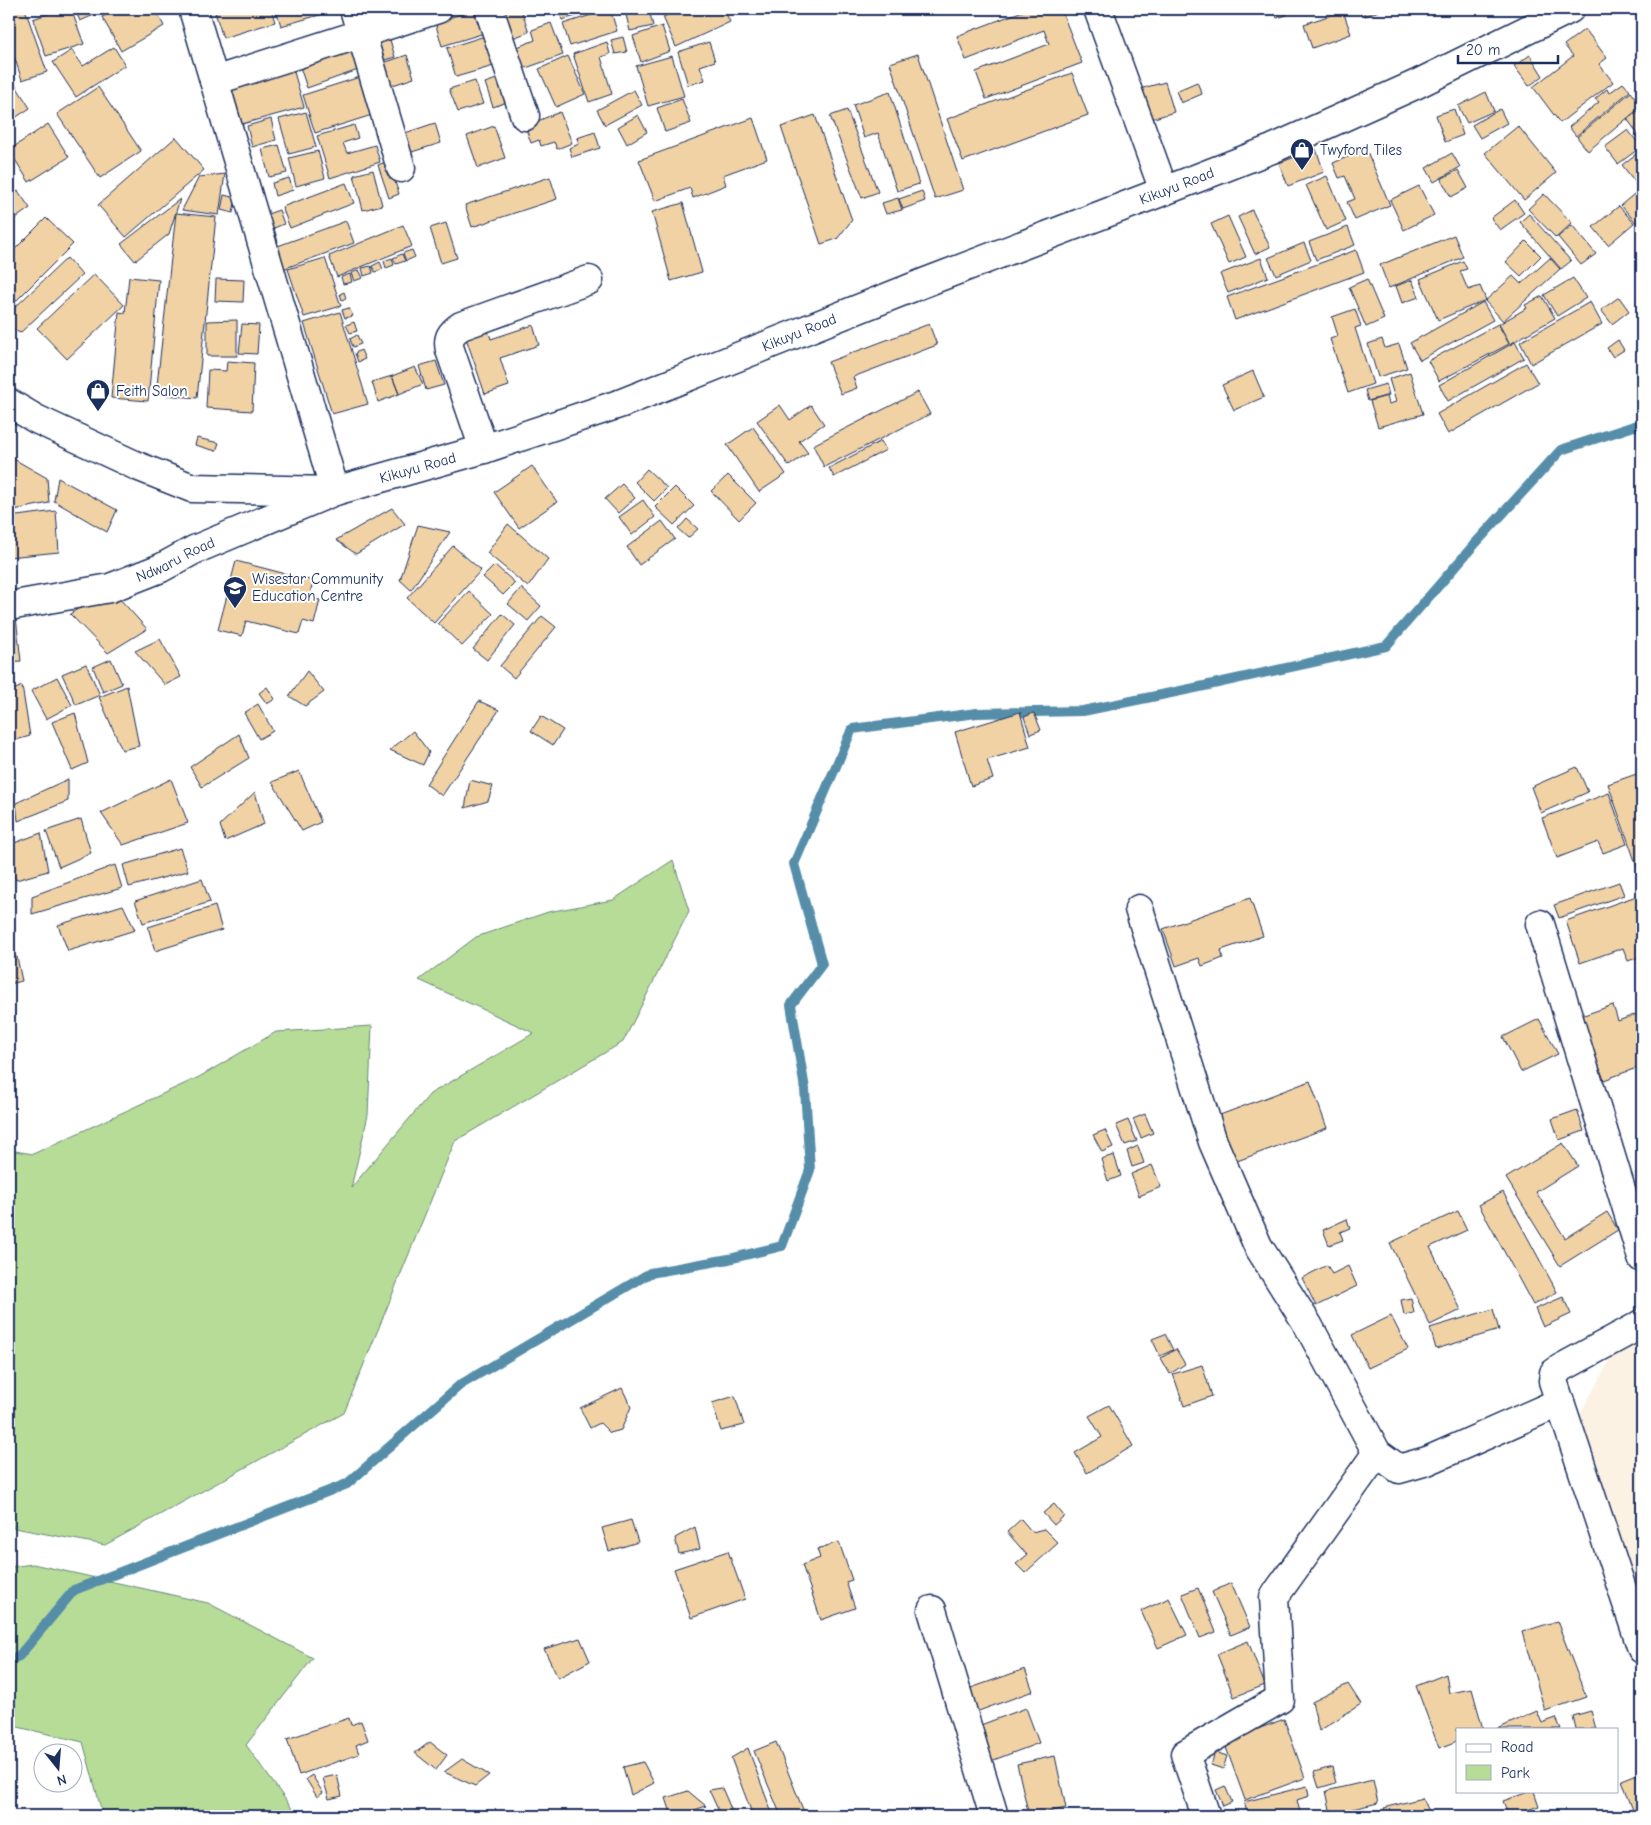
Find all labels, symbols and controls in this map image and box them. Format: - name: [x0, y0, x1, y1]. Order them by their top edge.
- scale bar: [1458, 32, 1558, 64]
- text: 20 m: [1466, 41, 1500, 59]
- shop icon: Twyford Tiles: [1289, 137, 1315, 171]
- place label: Twyford Tiles: [1320, 141, 1402, 159]
- street label: Kikuyu Road: [1137, 163, 1217, 209]
- street label: Kikuyu Road: [759, 310, 839, 355]
- shop icon: Feith Salon: [85, 378, 111, 412]
- place label: Feith Salon: [116, 382, 188, 400]
- street label: Kikuyu Road: [377, 448, 458, 487]
- street label: Ndwaru Road: [133, 533, 218, 586]
- place label: Wisestar Community Education Centre: [252, 570, 384, 605]
- school or university icon: Wisestar Community Education Centre: [222, 575, 248, 609]
- legend: [1456, 1728, 1618, 1792]
- text: Road: [1501, 1738, 1533, 1756]
- north arrow: [32, 1742, 82, 1792]
- text: Park: [1501, 1764, 1530, 1782]
- text: N: [55, 1770, 69, 1789]

